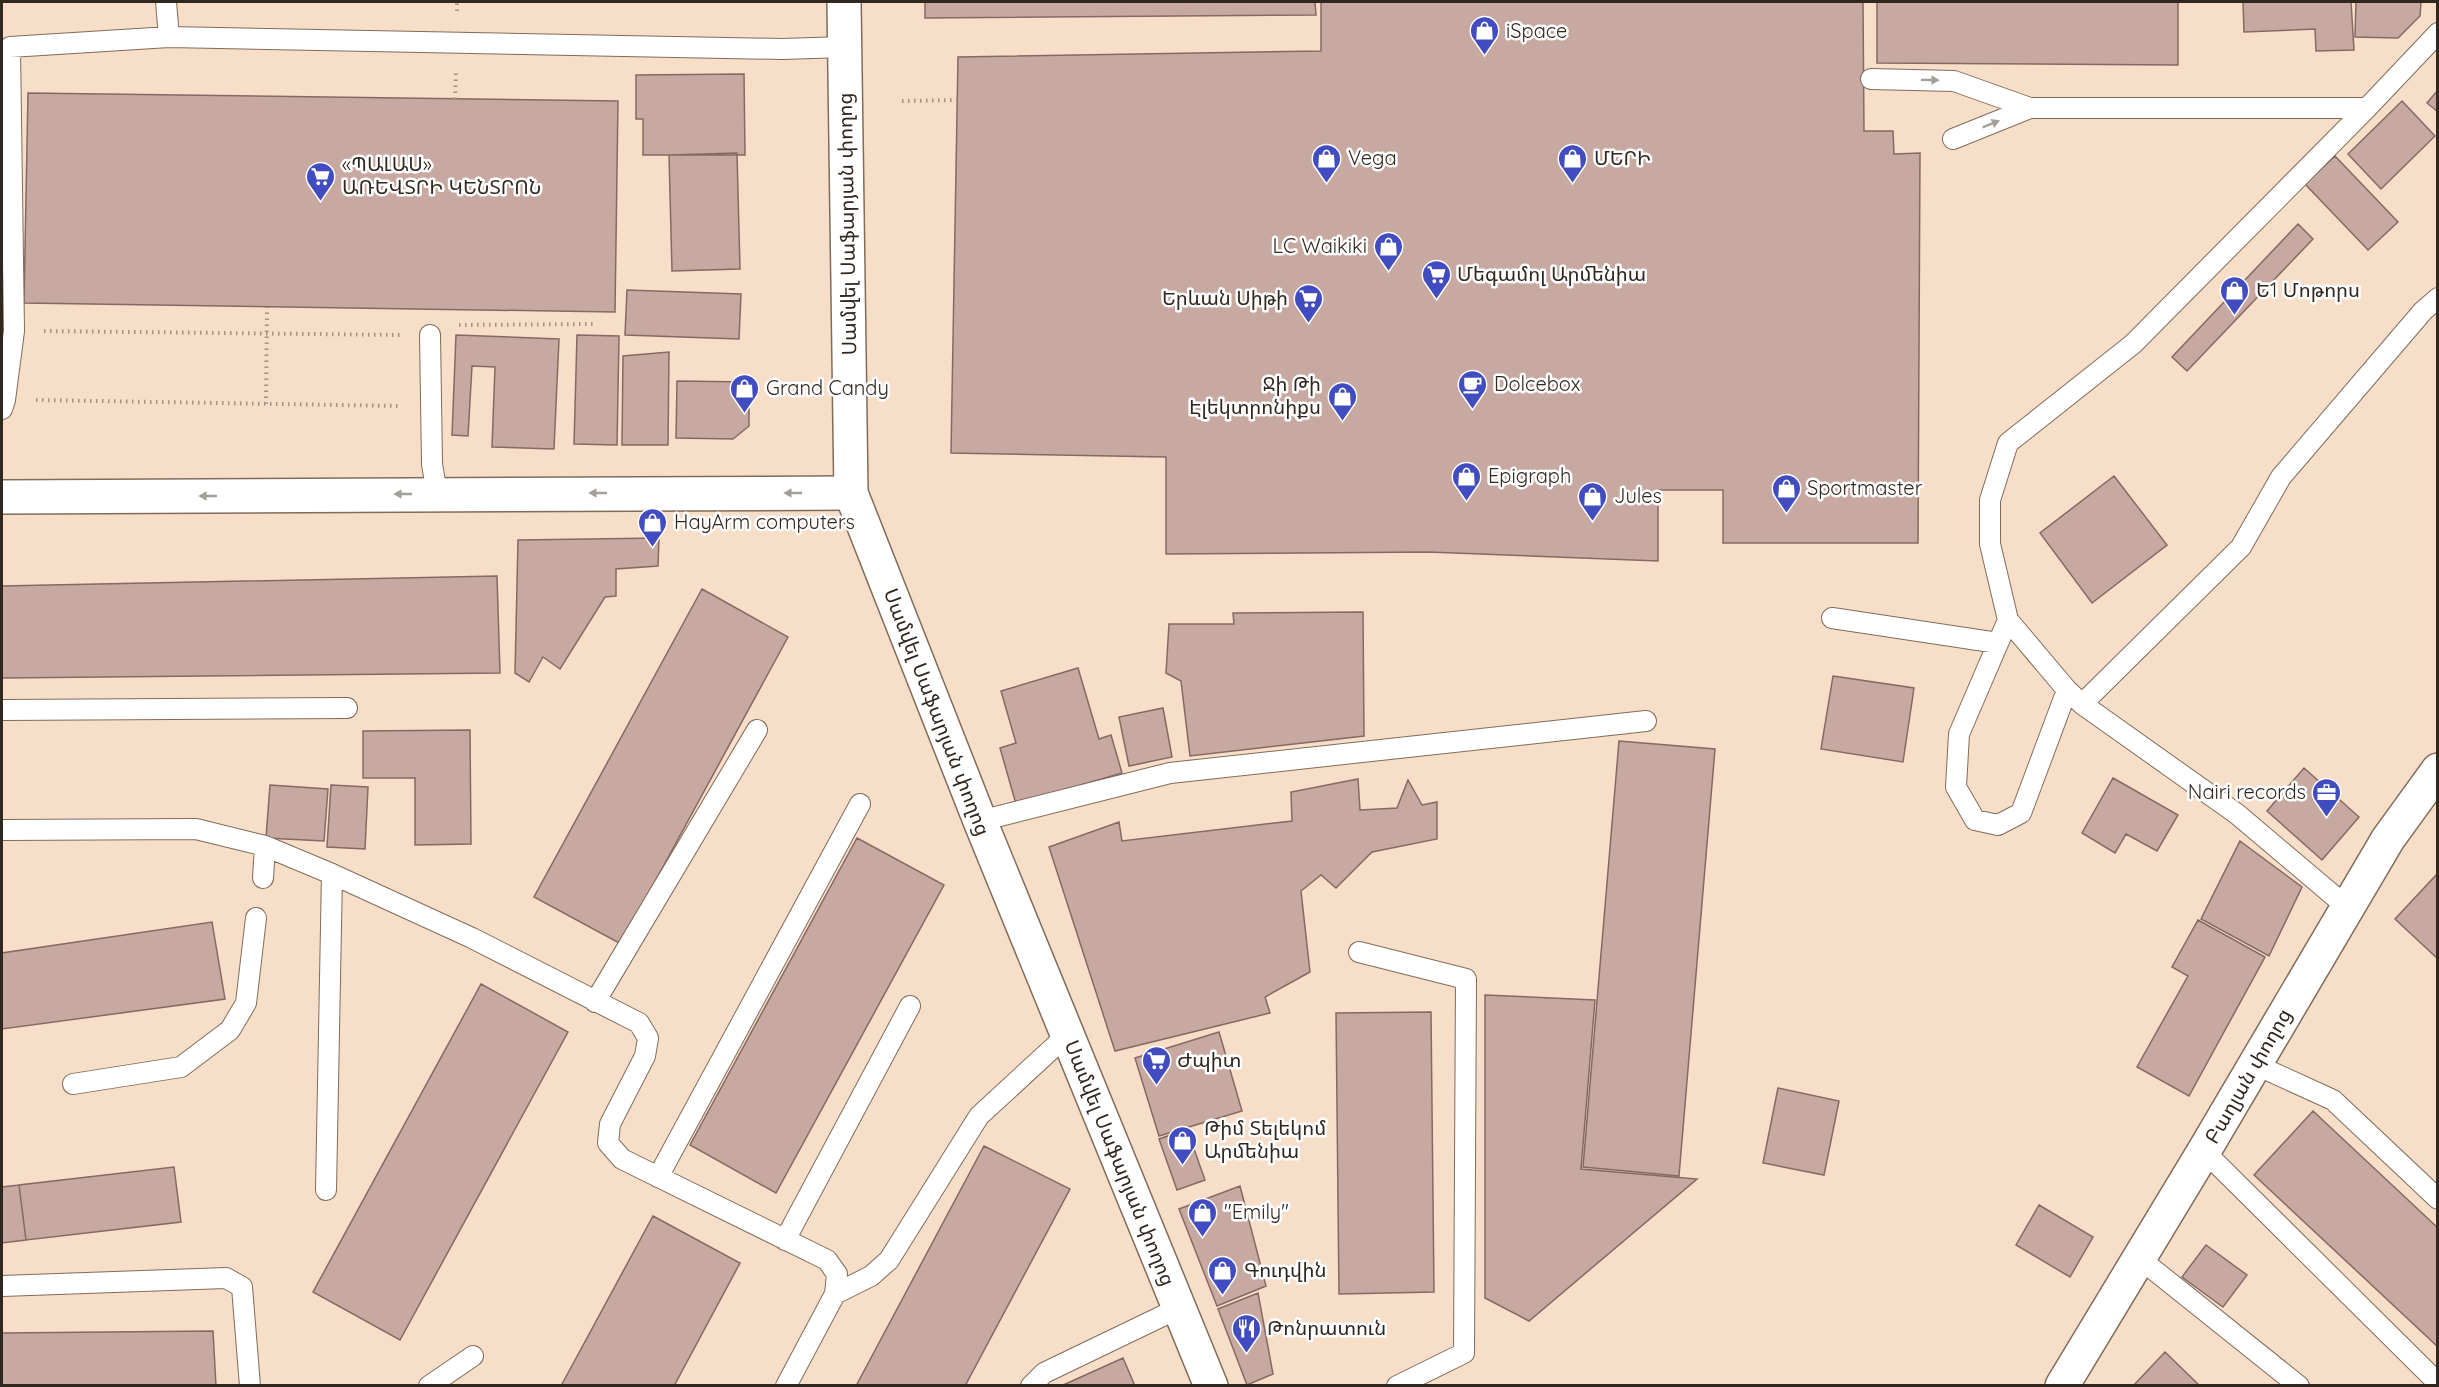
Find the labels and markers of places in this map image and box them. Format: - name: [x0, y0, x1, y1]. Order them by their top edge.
- shop icon: iSpace: [1469, 15, 1501, 57]
- place label: iSpace: [1506, 18, 1567, 43]
- shop icon: Vega: [1311, 142, 1343, 184]
- shop icon: ՄԵՐԻ: [1557, 142, 1589, 184]
- place label: Vega: [1348, 145, 1397, 170]
- place label: ՄԵՐԻ: [1594, 145, 1651, 170]
- place label: «ՊԱԼԱՍ» ԱՌԵՎՏՐԻ ԿԵՆՏՐՈՆ: [342, 151, 541, 199]
- supermarket icon: «ՊԱԼԱՍ» ԱՌԵՎՏՐԻ ԿԵՆՏՐՈՆ: [305, 160, 337, 202]
- shop icon: LC Waikiki: [1372, 230, 1404, 272]
- place label: LC Waikiki: [1273, 233, 1367, 258]
- supermarket icon: Մեգամոլ Արմենիա: [1420, 258, 1452, 300]
- place label: Մեգամոլ Արմենիա: [1457, 261, 1646, 286]
- shop icon: Ե1 Մոթորս: [2219, 274, 2251, 316]
- place label: Ե1 Մոթորս: [2256, 277, 2360, 302]
- supermarket icon: Երևան Սիթի: [1293, 282, 1325, 324]
- place label: Երևան Սիթի: [1162, 285, 1288, 310]
- cafe icon: Dolcebox: [1457, 368, 1489, 410]
- place label: Ջի Թի Էլեկտրոնիքս: [1189, 371, 1321, 419]
- place label: Dolcebox: [1494, 371, 1580, 396]
- shop icon: Grand Candy: [729, 372, 761, 414]
- place label: Grand Candy: [766, 375, 889, 400]
- shop icon: Ջի Թի Էլեկտրոնիքս: [1326, 380, 1358, 422]
- shop icon: Epigraph: [1451, 460, 1483, 502]
- place label: Epigraph: [1488, 463, 1571, 488]
- shop icon: Sportmaster: [1770, 472, 1802, 514]
- place label: Sportmaster: [1807, 475, 1923, 500]
- shop icon: Jules: [1577, 480, 1609, 522]
- place label: Jules: [1614, 483, 1662, 508]
- shop icon: HayArm computers: [637, 506, 669, 548]
- place label: HayArm computers: [674, 509, 855, 534]
- office icon: Nairi records: [2311, 776, 2343, 818]
- place label: Nairi records: [2188, 779, 2306, 804]
- supermarket icon: Ժպիտ: [1140, 1044, 1172, 1086]
- place label: Ժպիտ: [1177, 1047, 1241, 1072]
- place label: Թիմ Տելեկոմ Արմենիա: [1204, 1115, 1326, 1163]
- shop icon: Թիմ Տելեկոմ Արմենիա: [1167, 1124, 1199, 1166]
- shop icon: "Emily": [1187, 1196, 1219, 1238]
- place label: "Emily": [1224, 1199, 1289, 1224]
- shop icon: Գուդվին: [1207, 1254, 1239, 1296]
- place label: Գուդվին: [1244, 1257, 1326, 1282]
- restaurant icon: Թոնրատուն: [1230, 1312, 1262, 1354]
- place label: Թոնրատուն: [1267, 1315, 1386, 1340]

